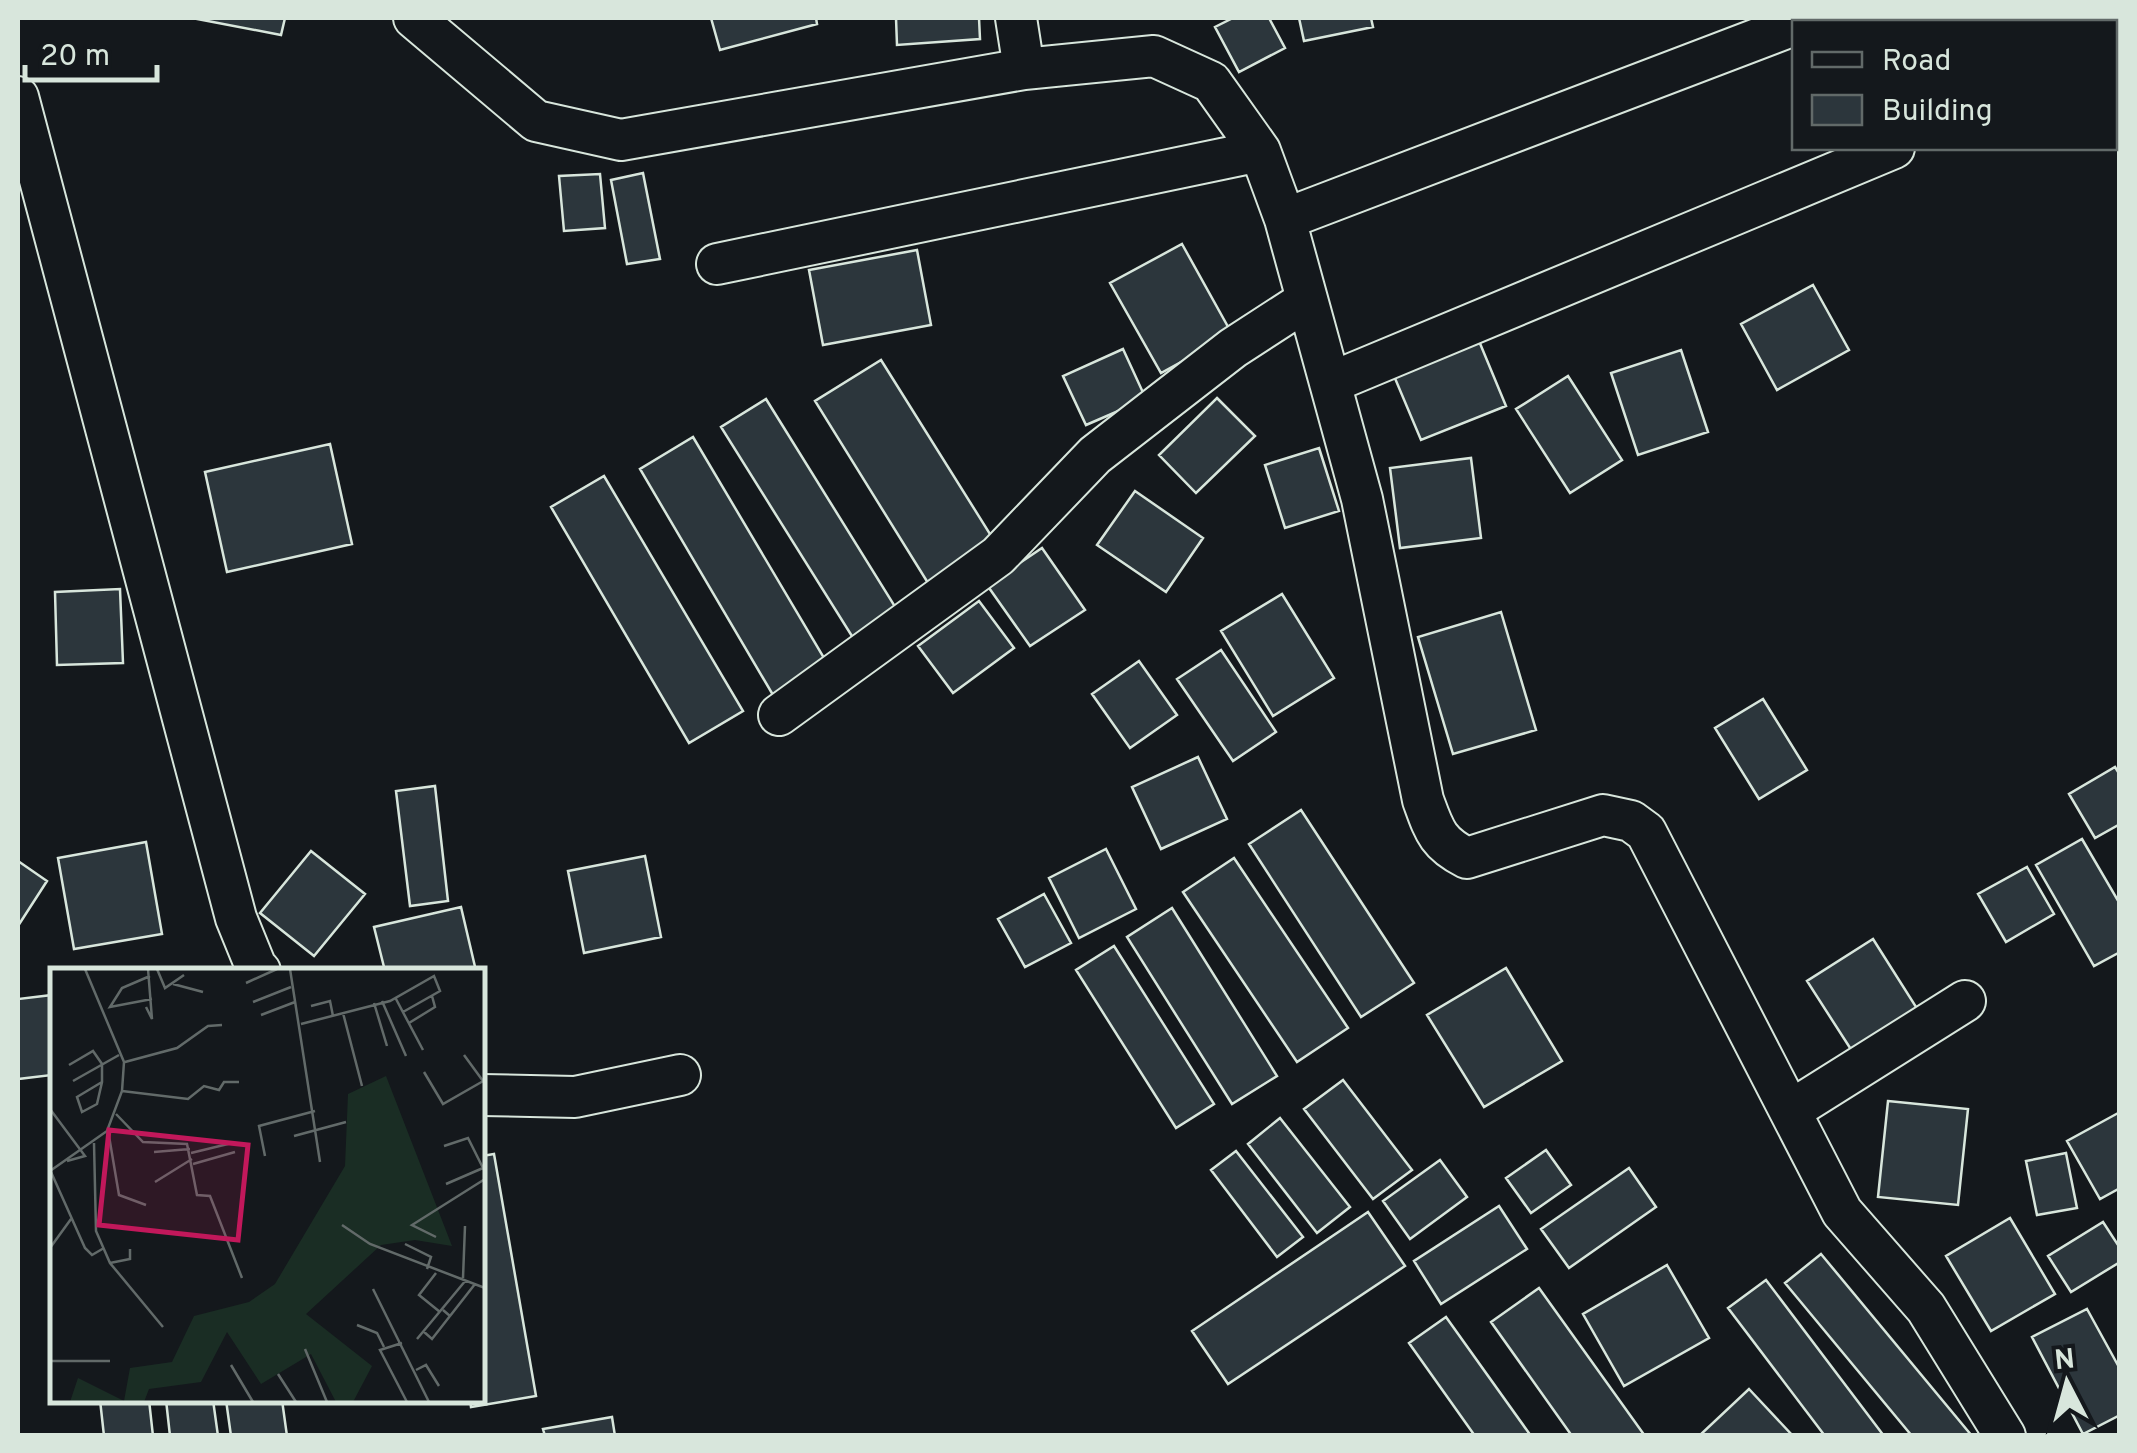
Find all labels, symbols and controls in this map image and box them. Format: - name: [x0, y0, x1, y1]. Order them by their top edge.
- scale bar: [25, 20, 158, 82]
- legend: [1792, 20, 2117, 150]
- text: 20 m: [40, 39, 110, 76]
- text: Road: [1882, 44, 1951, 81]
- text: Building: [1882, 94, 1993, 131]
- inset map: [50, 968, 485, 1403]
- north arrow: [2017, 1333, 2117, 1433]
- text: N: [2053, 1342, 2077, 1380]

